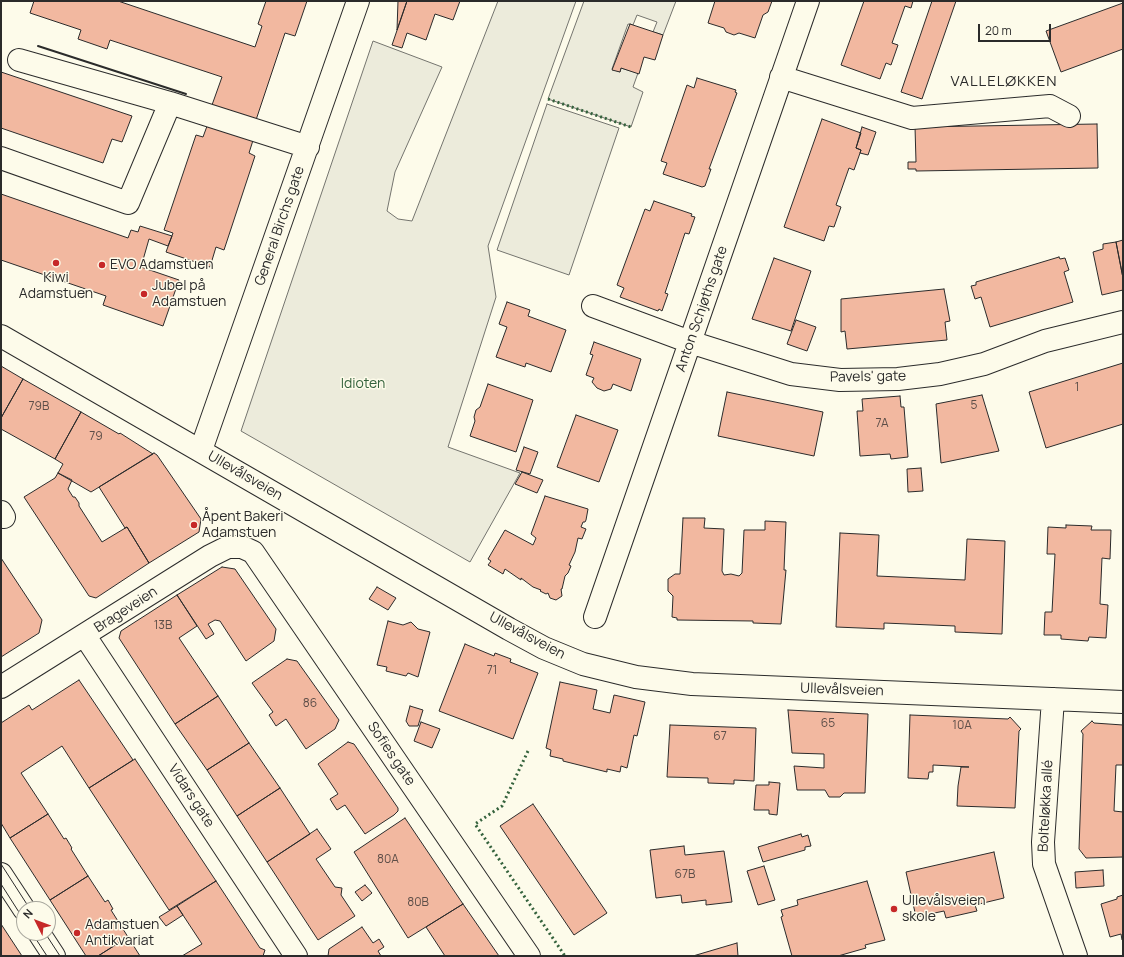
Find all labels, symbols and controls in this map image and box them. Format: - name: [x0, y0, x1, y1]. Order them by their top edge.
- scale bar: [980, 16, 1053, 42]
- text: 20 m: [985, 22, 1012, 39]
- district label: VALLELØKKEN: [950, 73, 1058, 91]
- street label: General Birchs gate: [252, 164, 308, 288]
- street label: Anton Schjøths gate: [673, 244, 731, 374]
- place label: EVO Adamstuen: [110, 257, 213, 273]
- marker: Kiwi Adamstuen: [51, 258, 61, 268]
- marker: EVO Adamstuen: [97, 260, 107, 270]
- place label: Kiwi Adamstuen: [19, 270, 93, 302]
- place label: Jubel på Adamstuen: [152, 278, 226, 310]
- marker: Jubel på Adamstuen: [139, 289, 149, 299]
- street label: Pavels' gate: [830, 368, 906, 386]
- park label: Idioten: [341, 376, 385, 392]
- house number: 1: [1075, 381, 1079, 395]
- house number: 5: [971, 399, 977, 413]
- house number: 79B: [29, 400, 49, 414]
- house number: 7A: [875, 417, 889, 431]
- house number: 79: [89, 430, 103, 444]
- street label: Ullevålsveien: [205, 448, 285, 504]
- place label: Åpent Bakeri Adamstuen: [202, 509, 284, 542]
- marker: Åpent Bakeri Adamstuen: [189, 520, 199, 530]
- street label: Brageveien: [91, 583, 161, 637]
- street label: Ullevålsveien: [486, 609, 568, 663]
- house number: 13B: [154, 619, 172, 633]
- house number: 71: [487, 664, 497, 678]
- street label: Ullevålsveien: [800, 680, 884, 700]
- house number: 86: [303, 697, 317, 711]
- house number: 65: [821, 717, 835, 731]
- street label: Sofies gate: [364, 719, 418, 789]
- house number: 10A: [952, 719, 972, 733]
- house number: 67: [713, 730, 727, 744]
- street label: Bolteløkka allé: [1035, 760, 1057, 852]
- street label: Vidars gate: [164, 761, 218, 831]
- house number: 80A: [377, 853, 399, 867]
- house number: 67B: [675, 868, 695, 882]
- place label: Ullevålsveien skole: [902, 893, 986, 926]
- house number: 80B: [407, 896, 429, 910]
- north arrow: [16, 901, 56, 941]
- marker: Ullevålsveien skole: [889, 904, 899, 914]
- text: N: [19, 905, 36, 921]
- place label: Adamstuen Antikvariat: [85, 917, 159, 950]
- marker: Adamstuen Antikvariat: [72, 928, 82, 938]

